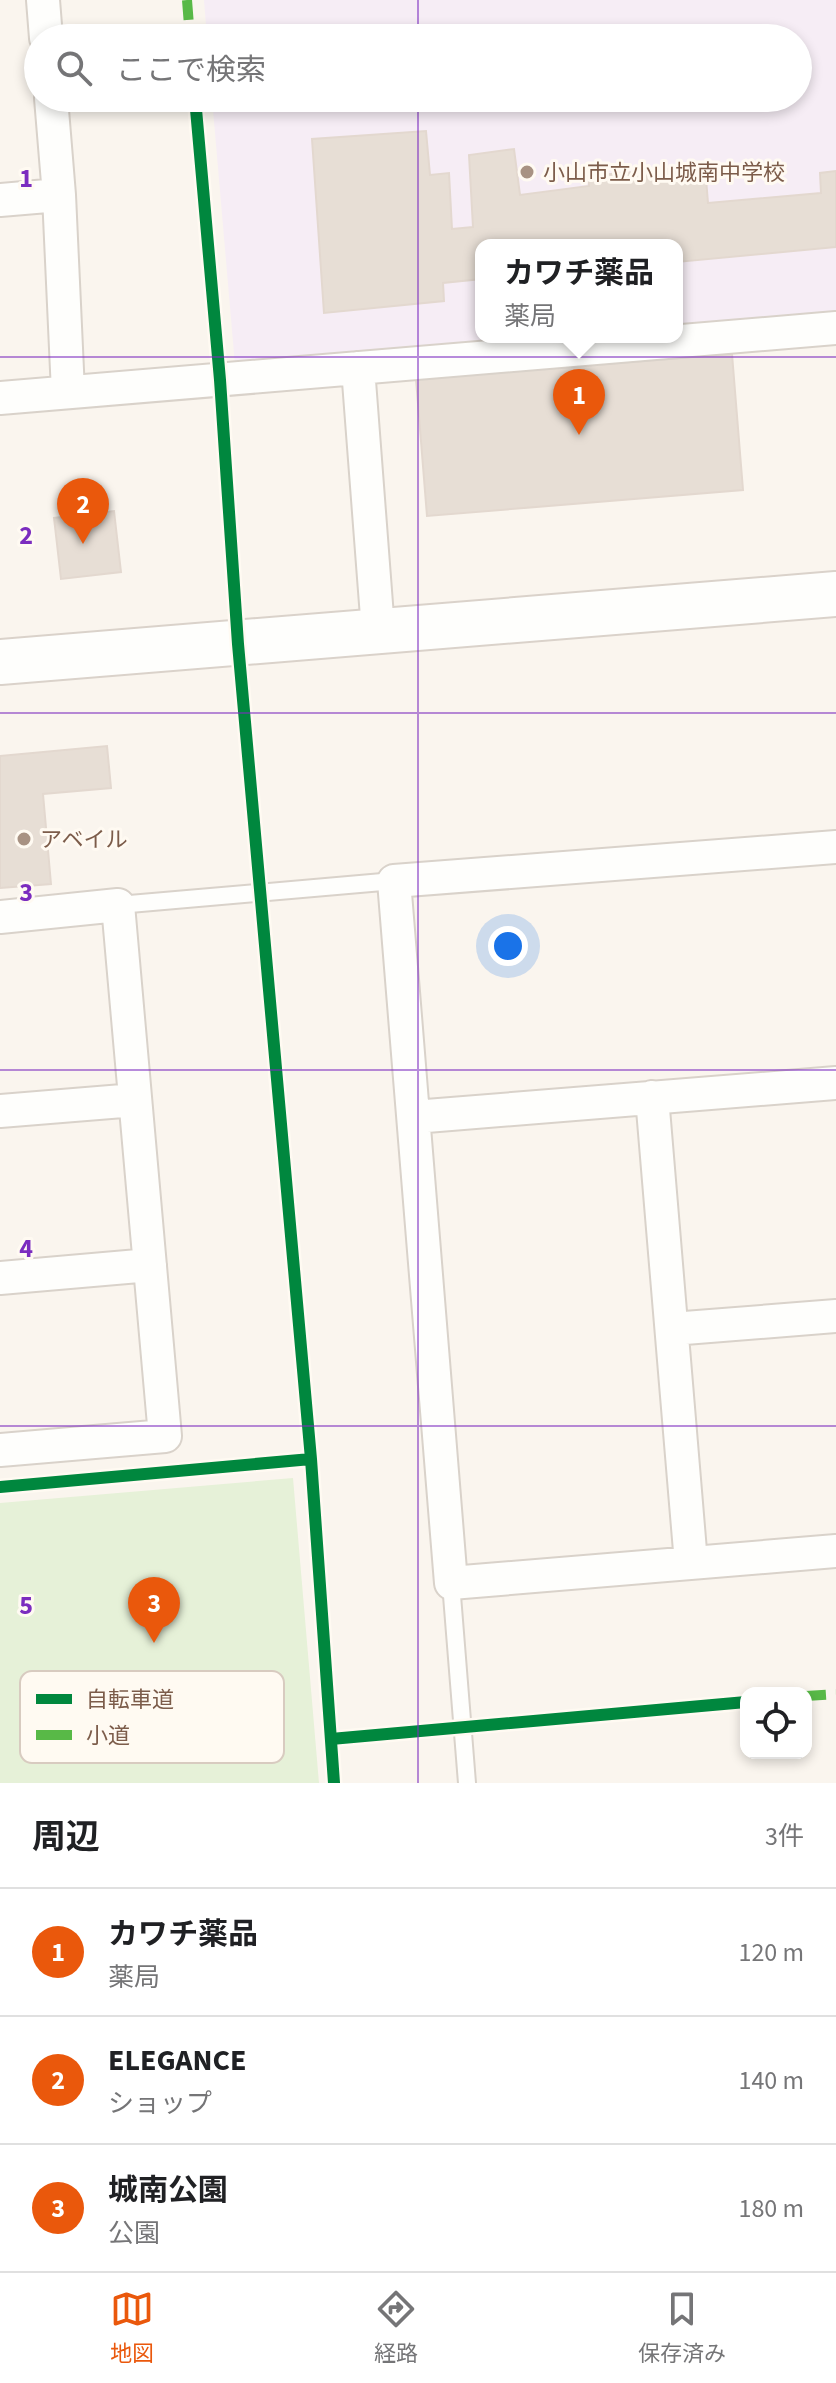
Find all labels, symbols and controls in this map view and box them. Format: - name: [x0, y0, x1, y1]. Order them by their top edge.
- search box: [24, 24, 812, 112]
- icon: search: [52, 46, 96, 90]
- text: ここで検索: [116, 49, 266, 92]
- place label: 小山市立小山城南中学校: [543, 157, 785, 189]
- text: 1: [19, 160, 33, 197]
- marker: 小山市立小山城南中学校: [518, 163, 536, 181]
- popup: [475, 239, 683, 343]
- text: カワチ薬品: [504, 252, 654, 295]
- text: 薬局: [504, 298, 556, 335]
- pin: 1: [553, 369, 605, 435]
- pin: 2: [57, 478, 109, 544]
- text: 2: [19, 517, 33, 554]
- place label: アベイル: [40, 824, 128, 856]
- marker: アベイル: [15, 830, 33, 848]
- text: 3: [19, 874, 33, 911]
- your location: [488, 926, 528, 966]
- text: 4: [19, 1230, 33, 1267]
- pin: 3: [128, 1577, 180, 1643]
- text: 5: [19, 1587, 33, 1624]
- legend: [20, 1671, 284, 1763]
- text: 自転車道: [86, 1684, 174, 1716]
- map controls: [740, 1687, 812, 1759]
- button: locate: [740, 1687, 812, 1759]
- text: 小道: [86, 1720, 130, 1752]
- text: 周辺: [32, 1813, 100, 1862]
- text: 3件: [765, 1818, 804, 1855]
- text: カワチ薬品: [108, 1913, 258, 1956]
- text: 1: [51, 1934, 65, 1971]
- text: 120 m: [738, 1934, 804, 1971]
- text: 薬局: [108, 1959, 160, 1996]
- text: ELEGANCE: [108, 2039, 246, 2082]
- text: 2: [51, 2062, 65, 2099]
- text: 140 m: [738, 2062, 804, 2099]
- text: ショップ: [108, 2085, 212, 2122]
- text: 城南公園: [108, 2169, 228, 2212]
- text: 3: [51, 2190, 65, 2227]
- text: 180 m: [738, 2190, 804, 2227]
- text: 公園: [108, 2215, 160, 2252]
- tab: 地図: [110, 2287, 154, 2370]
- tab: 経路: [374, 2287, 418, 2370]
- tab: 保存済み: [638, 2287, 726, 2370]

